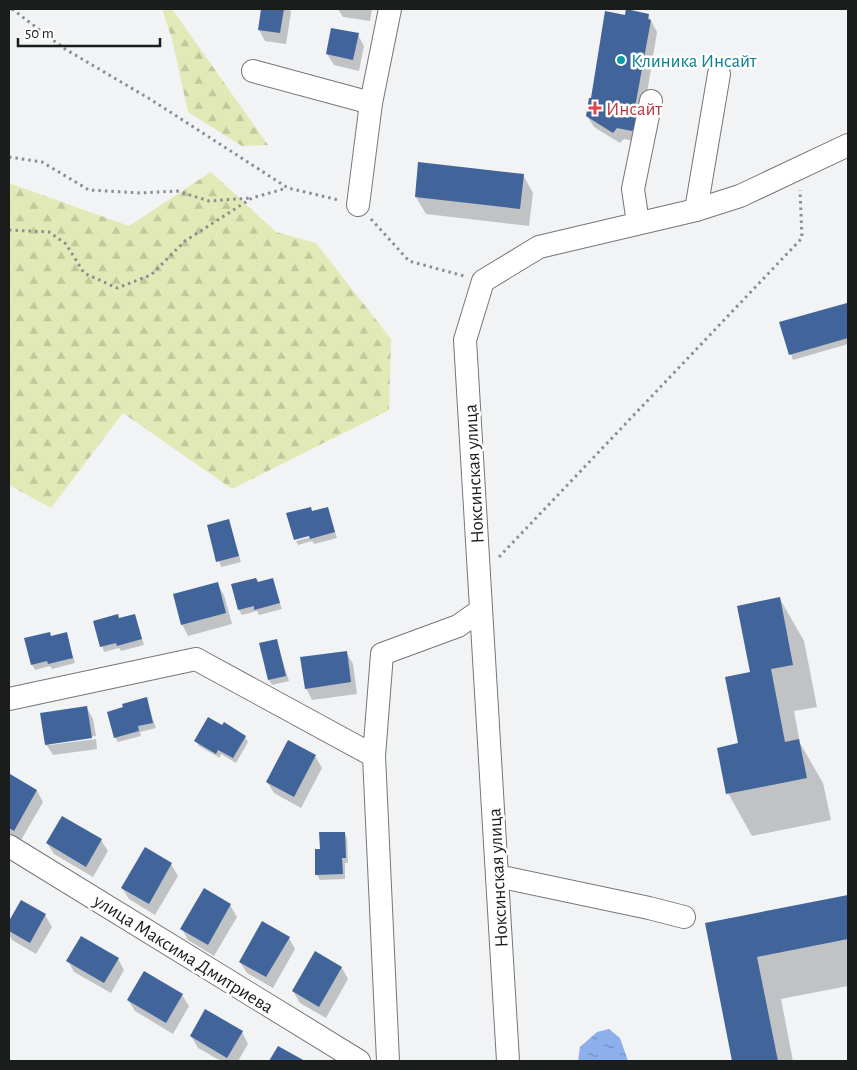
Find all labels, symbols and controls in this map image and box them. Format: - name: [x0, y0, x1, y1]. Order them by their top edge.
- scale bar: [18, 15, 160, 47]
- text: 50 m: [25, 26, 54, 41]
- place label: Клиника Инсайт: [631, 52, 757, 71]
- marker: Клиника Инсайт: [615, 54, 627, 66]
- place label: Инсайт: [606, 100, 662, 119]
- marker: Инсайт: [588, 101, 602, 115]
- street label: Ноксинская улица: [461, 403, 488, 544]
- street label: Ноксинская улица: [485, 807, 512, 948]
- street label: улица Максима Дмитриева: [89, 891, 277, 1018]

